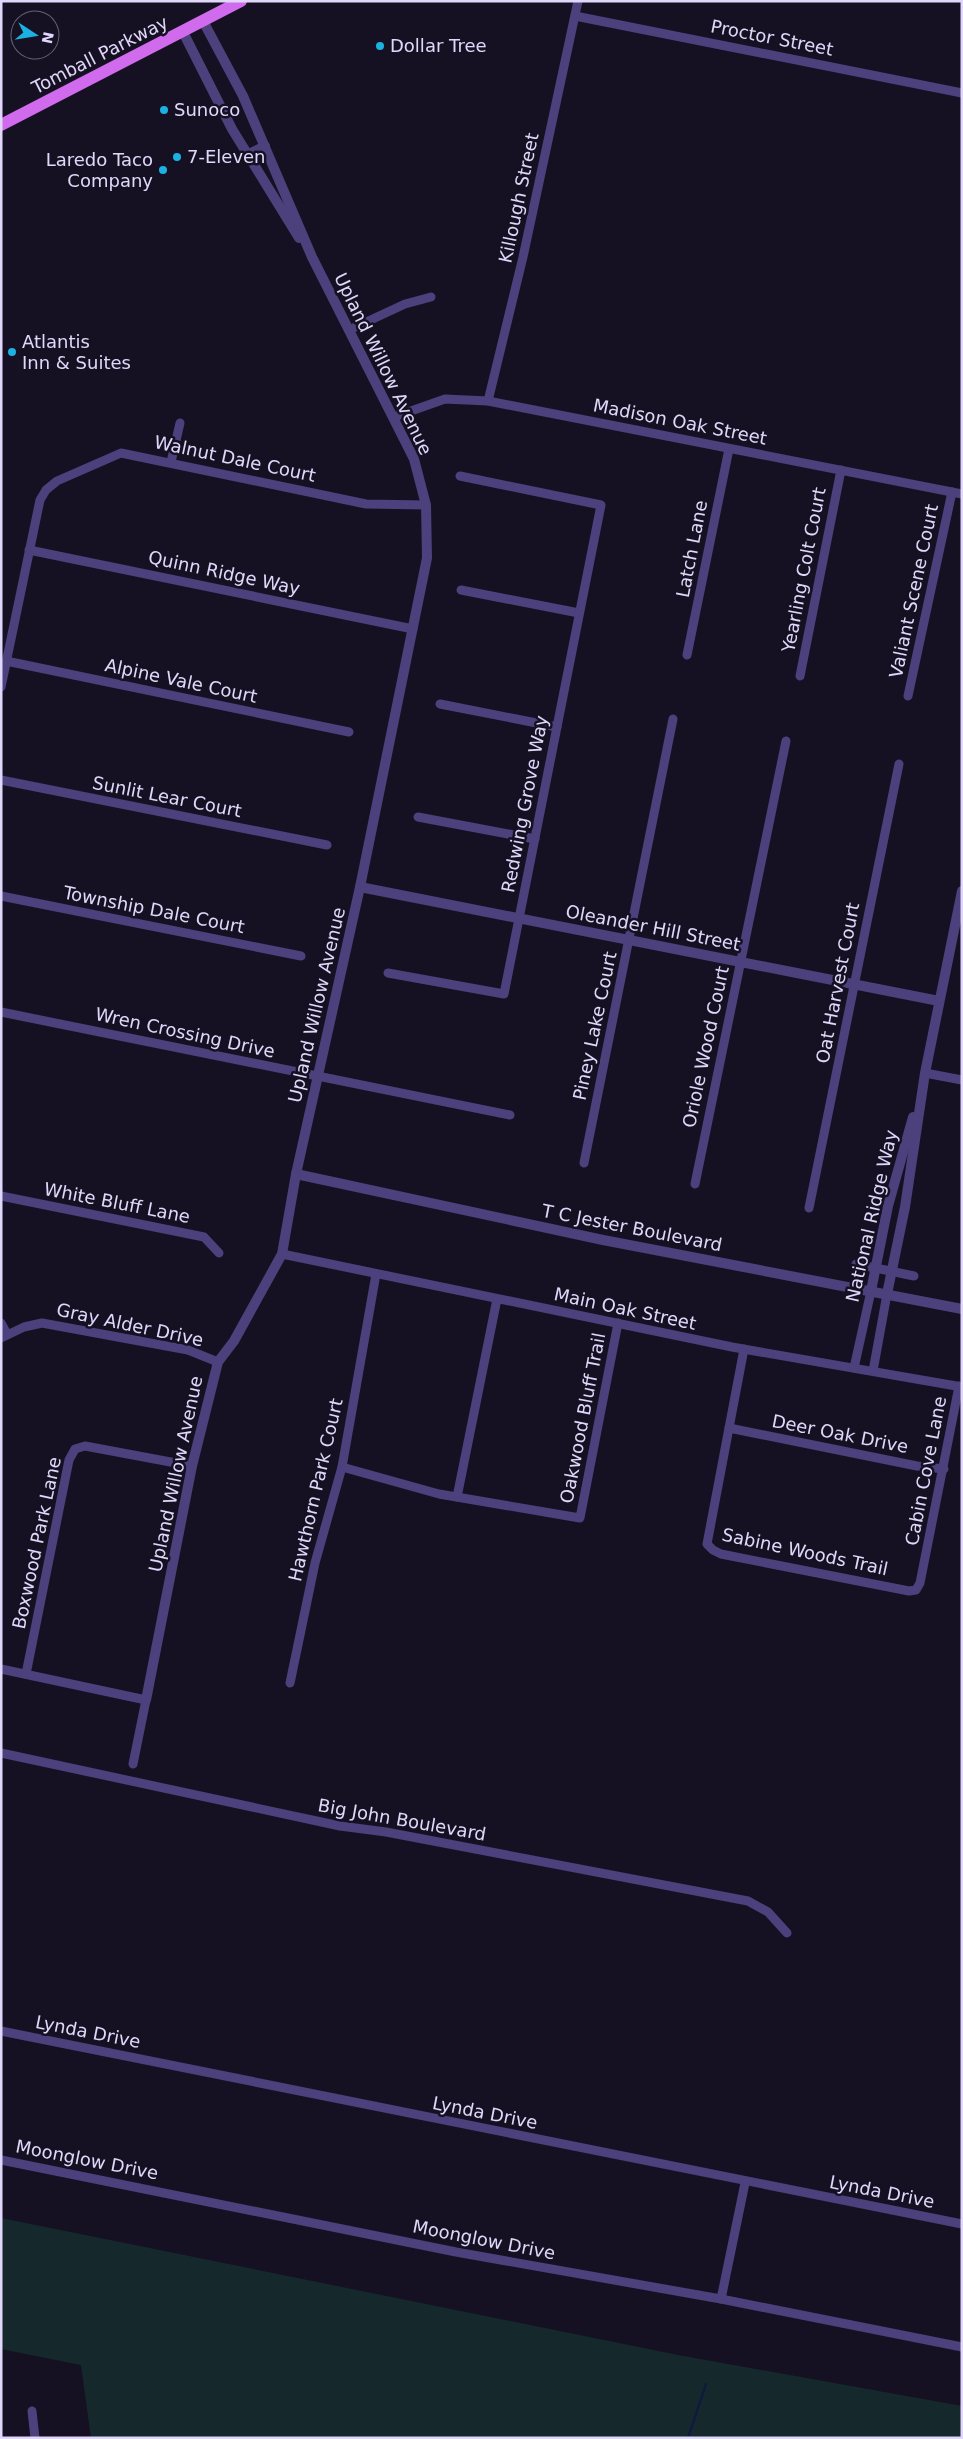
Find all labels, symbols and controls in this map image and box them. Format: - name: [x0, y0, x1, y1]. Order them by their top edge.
- north arrow: [10, 10, 60, 60]
- street label: Tomball Parkway: [27, 11, 172, 98]
- street label: Proctor Street: [709, 15, 835, 60]
- text: N: [39, 30, 57, 45]
- place label: Dollar Tree: [390, 35, 487, 56]
- marker: Dollar Tree: [374, 40, 386, 52]
- place label: Sunoco: [174, 99, 240, 120]
- marker: Sunoco: [158, 104, 170, 116]
- street label: Killough Street: [494, 131, 543, 265]
- place label: 7-Eleven: [187, 146, 266, 167]
- place label: Laredo Taco Company: [46, 149, 153, 191]
- marker: 7-Eleven: [171, 151, 183, 163]
- marker: Laredo Taco Company: [157, 164, 169, 176]
- street label: Upland Willow Avenue: [330, 269, 437, 458]
- place label: Atlantis Inn & Suites: [22, 331, 131, 373]
- marker: Atlantis Inn & Suites: [6, 346, 18, 358]
- street label: Madison Oak Street: [591, 394, 769, 449]
- street label: Walnut Dale Court: [153, 431, 318, 486]
- street label: Yearling Colt Court: [777, 486, 830, 655]
- street label: Latch Lane: [672, 498, 711, 599]
- street label: Valiant Scene Court: [885, 502, 942, 680]
- street label: Quinn Ridge Way: [146, 546, 302, 599]
- street label: Alpine Vale Court: [103, 654, 259, 707]
- street label: Redwing Grove Way: [497, 713, 552, 894]
- street label: Sunlit Lear Court: [91, 772, 243, 821]
- street label: Township Dale Court: [61, 881, 246, 937]
- street label: Oleander Hill Street: [564, 900, 742, 955]
- street label: Oat Harvest Court: [812, 901, 863, 1065]
- street label: Upland Willow Avenue: [284, 905, 349, 1105]
- street label: Piney Lake Court: [569, 950, 621, 1102]
- street label: Oriole Wood Court: [678, 964, 733, 1130]
- street label: Wren Crossing Drive: [93, 1003, 277, 1062]
- street label: National Ridge Way: [841, 1127, 902, 1304]
- street label: White Bluff Lane: [42, 1178, 192, 1227]
- street label: T C Jester Boulevard: [539, 1200, 724, 1255]
- street label: Main Oak Street: [552, 1283, 698, 1334]
- street label: Gray Alder Drive: [55, 1299, 205, 1350]
- street label: Oakwood Bluff Trail: [556, 1331, 609, 1505]
- street label: Upland Willow Avenue: [144, 1374, 207, 1574]
- street label: Cabin Cove Lane: [901, 1394, 950, 1547]
- street label: Hawthorn Park Court: [284, 1396, 347, 1583]
- street label: Deer Oak Drive: [770, 1410, 910, 1457]
- street label: Boxwood Park Lane: [8, 1455, 65, 1631]
- street label: Sabine Woods Trail: [720, 1524, 890, 1579]
- street label: Big John Boulevard: [316, 1794, 488, 1845]
- street label: Lynda Drive: [34, 2011, 142, 2052]
- street label: Lynda Drive: [431, 2092, 539, 2133]
- street label: Moonglow Drive: [14, 2135, 160, 2184]
- street label: Lynda Drive: [828, 2171, 936, 2212]
- street label: Moonglow Drive: [411, 2215, 557, 2264]

